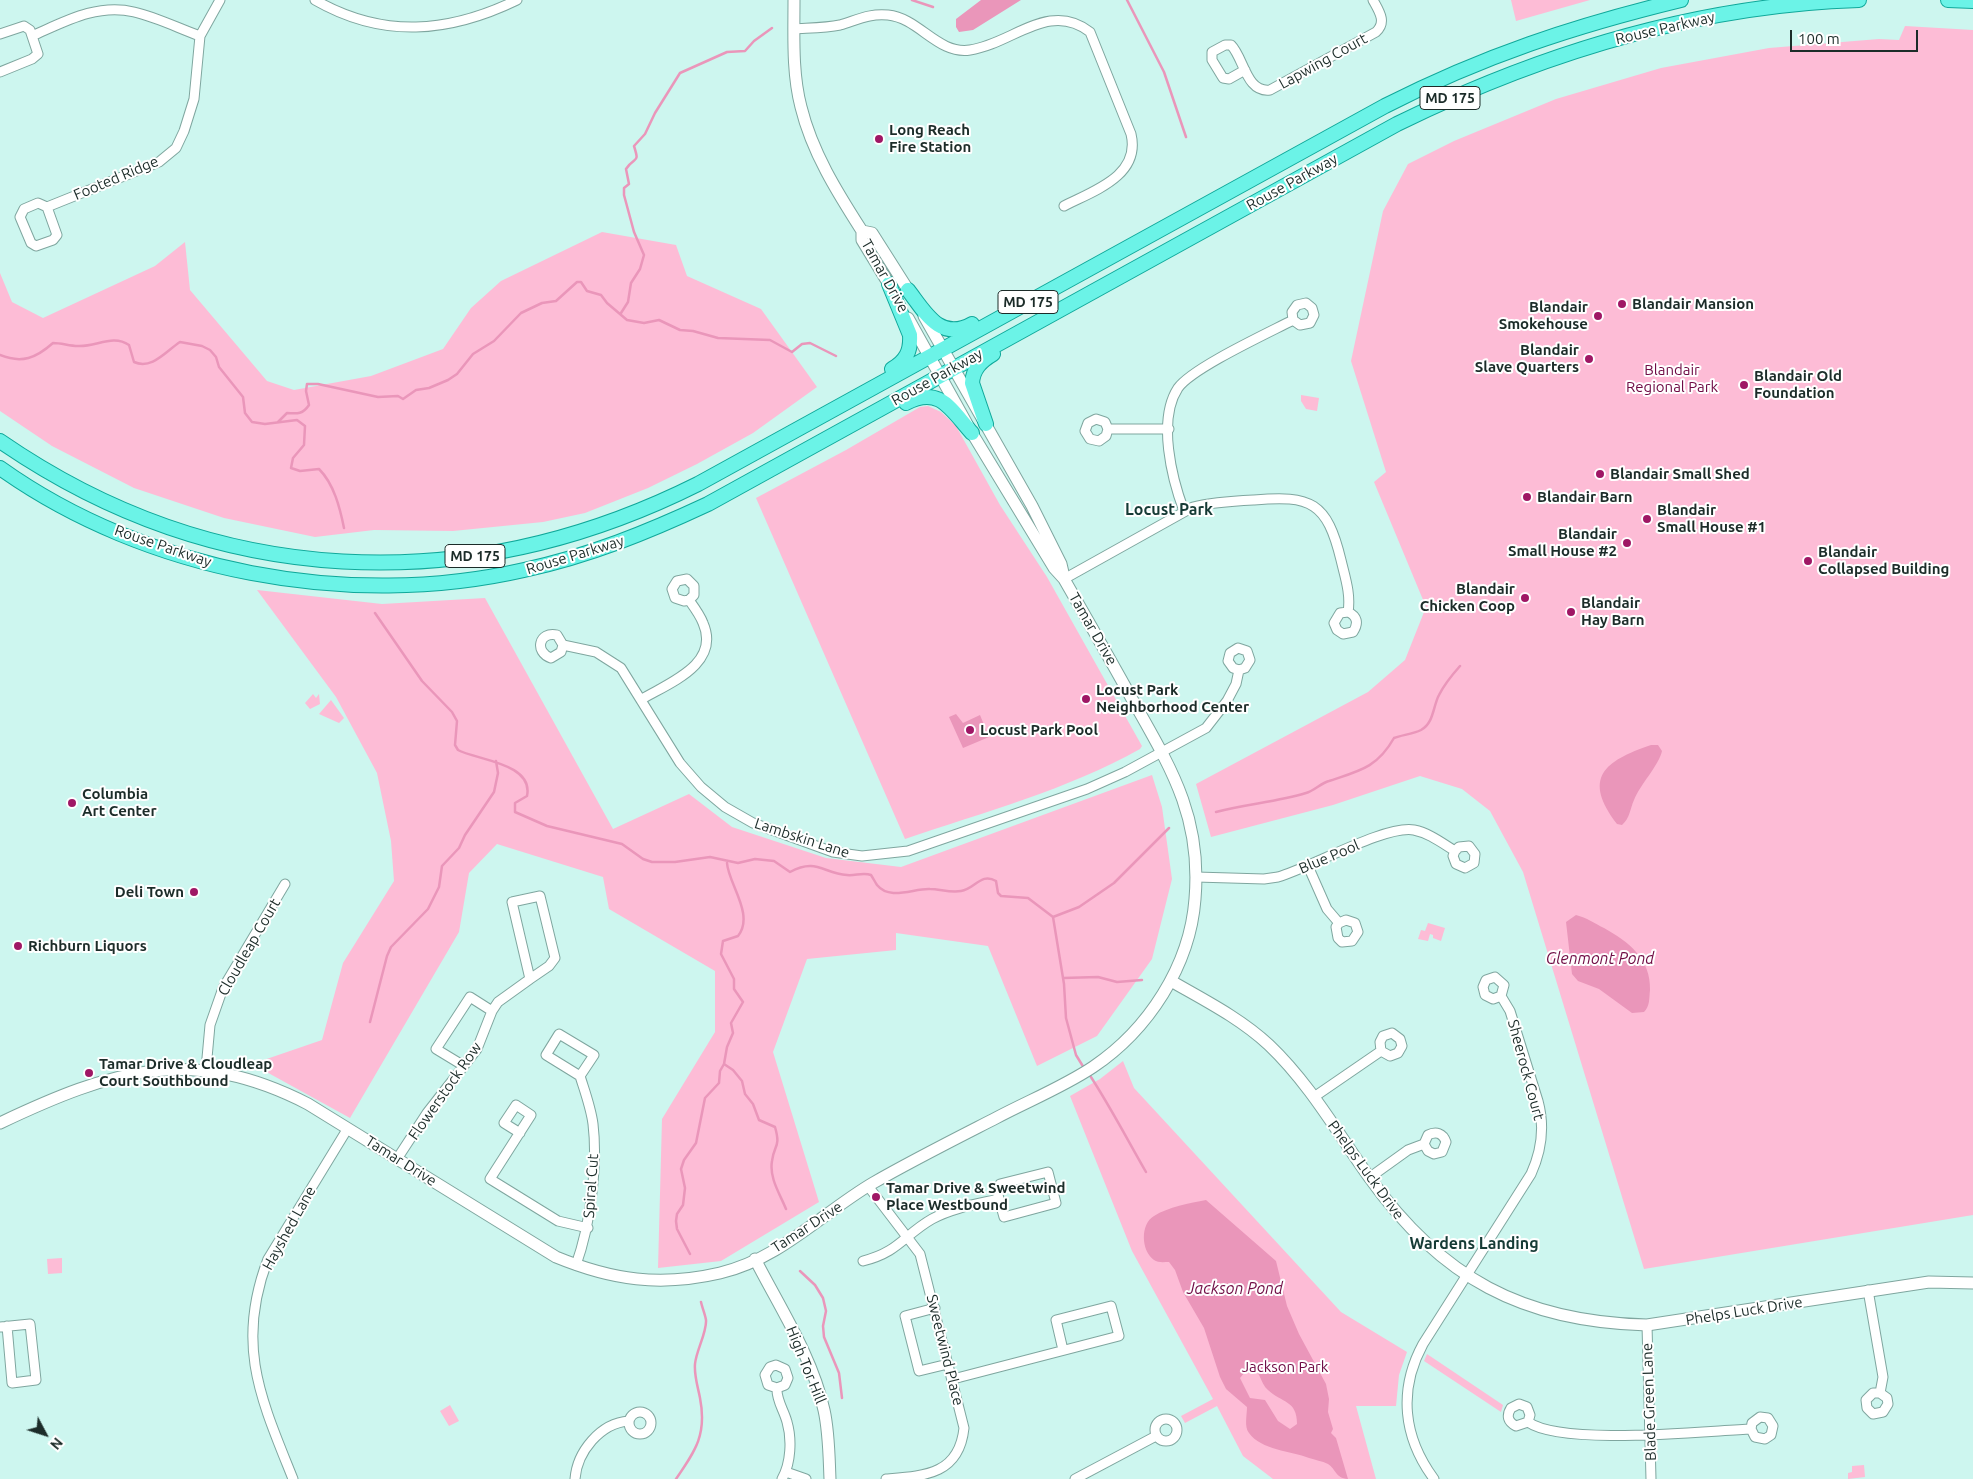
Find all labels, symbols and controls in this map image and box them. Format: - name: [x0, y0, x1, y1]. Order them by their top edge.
- street label: Rouse Parkway: [1614, 8, 1716, 48]
- scale bar: [1793, 20, 1920, 52]
- street label: Lapwing Court: [1276, 29, 1370, 93]
- text: 100 m: [1798, 30, 1840, 47]
- road number: MD 175: [1420, 86, 1480, 110]
- place label: Long Reach Fire Station: [889, 121, 971, 156]
- marker: Long Reach Fire Station: [873, 133, 885, 145]
- street label: Rouse Parkway: [1243, 150, 1341, 214]
- street label: Footed Ridge: [71, 152, 161, 204]
- street label: Tamar Drive: [858, 236, 912, 316]
- road number: MD 175: [998, 290, 1058, 314]
- place label: Blandair Mansion: [1632, 295, 1754, 313]
- place label: Blandair Smokehouse: [1499, 298, 1588, 333]
- marker: Blandair Mansion: [1616, 298, 1628, 310]
- marker: Blandair Smokehouse: [1592, 310, 1604, 322]
- place label: Blandair Slave Quarters: [1475, 341, 1579, 376]
- street label: Rouse Parkway: [888, 345, 986, 409]
- marker: Blandair Slave Quarters: [1583, 353, 1595, 365]
- park label: Blandair Regional Park: [1626, 361, 1718, 396]
- place label: Blandair Old Foundation: [1754, 367, 1842, 402]
- marker: Blandair Old Foundation: [1738, 379, 1750, 391]
- place label: Blandair Small Shed: [1610, 465, 1750, 483]
- marker: Blandair Small Shed: [1594, 468, 1606, 480]
- place label: Blandair Barn: [1537, 488, 1633, 506]
- marker: Blandair Barn: [1521, 491, 1533, 503]
- district label: Locust Park: [1125, 500, 1213, 520]
- place label: Blandair Small House #1: [1657, 501, 1766, 536]
- marker: Blandair Small House #1: [1641, 513, 1653, 525]
- street label: Rouse Parkway: [112, 521, 214, 571]
- place label: Blandair Small House #2: [1508, 525, 1617, 560]
- street label: Rouse Parkway: [524, 532, 626, 578]
- marker: Blandair Small House #2: [1621, 537, 1633, 549]
- place label: Blandair Collapsed Building: [1818, 543, 1949, 578]
- road number: MD 175: [445, 544, 505, 568]
- marker: Blandair Collapsed Building: [1802, 555, 1814, 567]
- place label: Blandair Chicken Coop: [1420, 580, 1515, 615]
- street label: Tamar Drive: [1065, 590, 1121, 668]
- marker: Blandair Chicken Coop: [1519, 592, 1531, 604]
- place label: Blandair Hay Barn: [1581, 594, 1644, 629]
- marker: Blandair Hay Barn: [1565, 606, 1577, 618]
- place label: Locust Park Neighborhood Center: [1096, 681, 1249, 716]
- marker: Locust Park Neighborhood Center: [1080, 693, 1092, 705]
- place label: Locust Park Pool: [980, 721, 1098, 739]
- marker: Locust Park Pool: [964, 724, 976, 736]
- place label: Columbia Art Center: [82, 785, 157, 820]
- marker: Columbia Art Center: [66, 797, 78, 809]
- street label: Lambskin Lane: [752, 814, 852, 862]
- street label: Blue Pool: [1296, 836, 1362, 878]
- place label: Deli Town: [115, 883, 184, 901]
- marker: Deli Town: [188, 886, 200, 898]
- street label: Cloudleap Court: [214, 895, 284, 999]
- place label: Richburn Liquors: [28, 937, 147, 955]
- marker: Richburn Liquors: [12, 940, 24, 952]
- water label: Glenmont Pond: [1546, 949, 1654, 969]
- street label: Sheerock Court: [1504, 1018, 1548, 1122]
- street label: Flowerstock Row: [405, 1039, 485, 1143]
- place label: Tamar Drive & Cloudleap Court Southbound: [99, 1055, 272, 1090]
- marker: Tamar Drive & Cloudleap Court Southbound: [83, 1067, 95, 1079]
- street label: Phelps Luck Drive: [1324, 1117, 1408, 1223]
- street label: Tamar Drive: [362, 1132, 440, 1190]
- street label: Spiral Cut: [580, 1153, 602, 1219]
- place label: Tamar Drive & Sweetwind Place Westbound: [886, 1179, 1066, 1214]
- street label: Hayshed Lane: [259, 1183, 319, 1273]
- marker: Tamar Drive & Sweetwind Place Westbound: [870, 1191, 882, 1203]
- street label: Tamar Drive: [768, 1197, 846, 1257]
- district label: Wardens Landing: [1409, 1234, 1539, 1254]
- water label: Jackson Pond: [1187, 1279, 1283, 1299]
- street label: Sweetwind Place: [922, 1293, 968, 1407]
- street label: Phelps Luck Drive: [1684, 1293, 1804, 1329]
- street label: High Tor Hill: [782, 1324, 830, 1406]
- street label: Blade Green Lane: [1638, 1343, 1660, 1461]
- park label: Jackson Park: [1242, 1358, 1328, 1376]
- north arrow: [20, 1409, 70, 1459]
- text: N: [47, 1434, 66, 1453]

